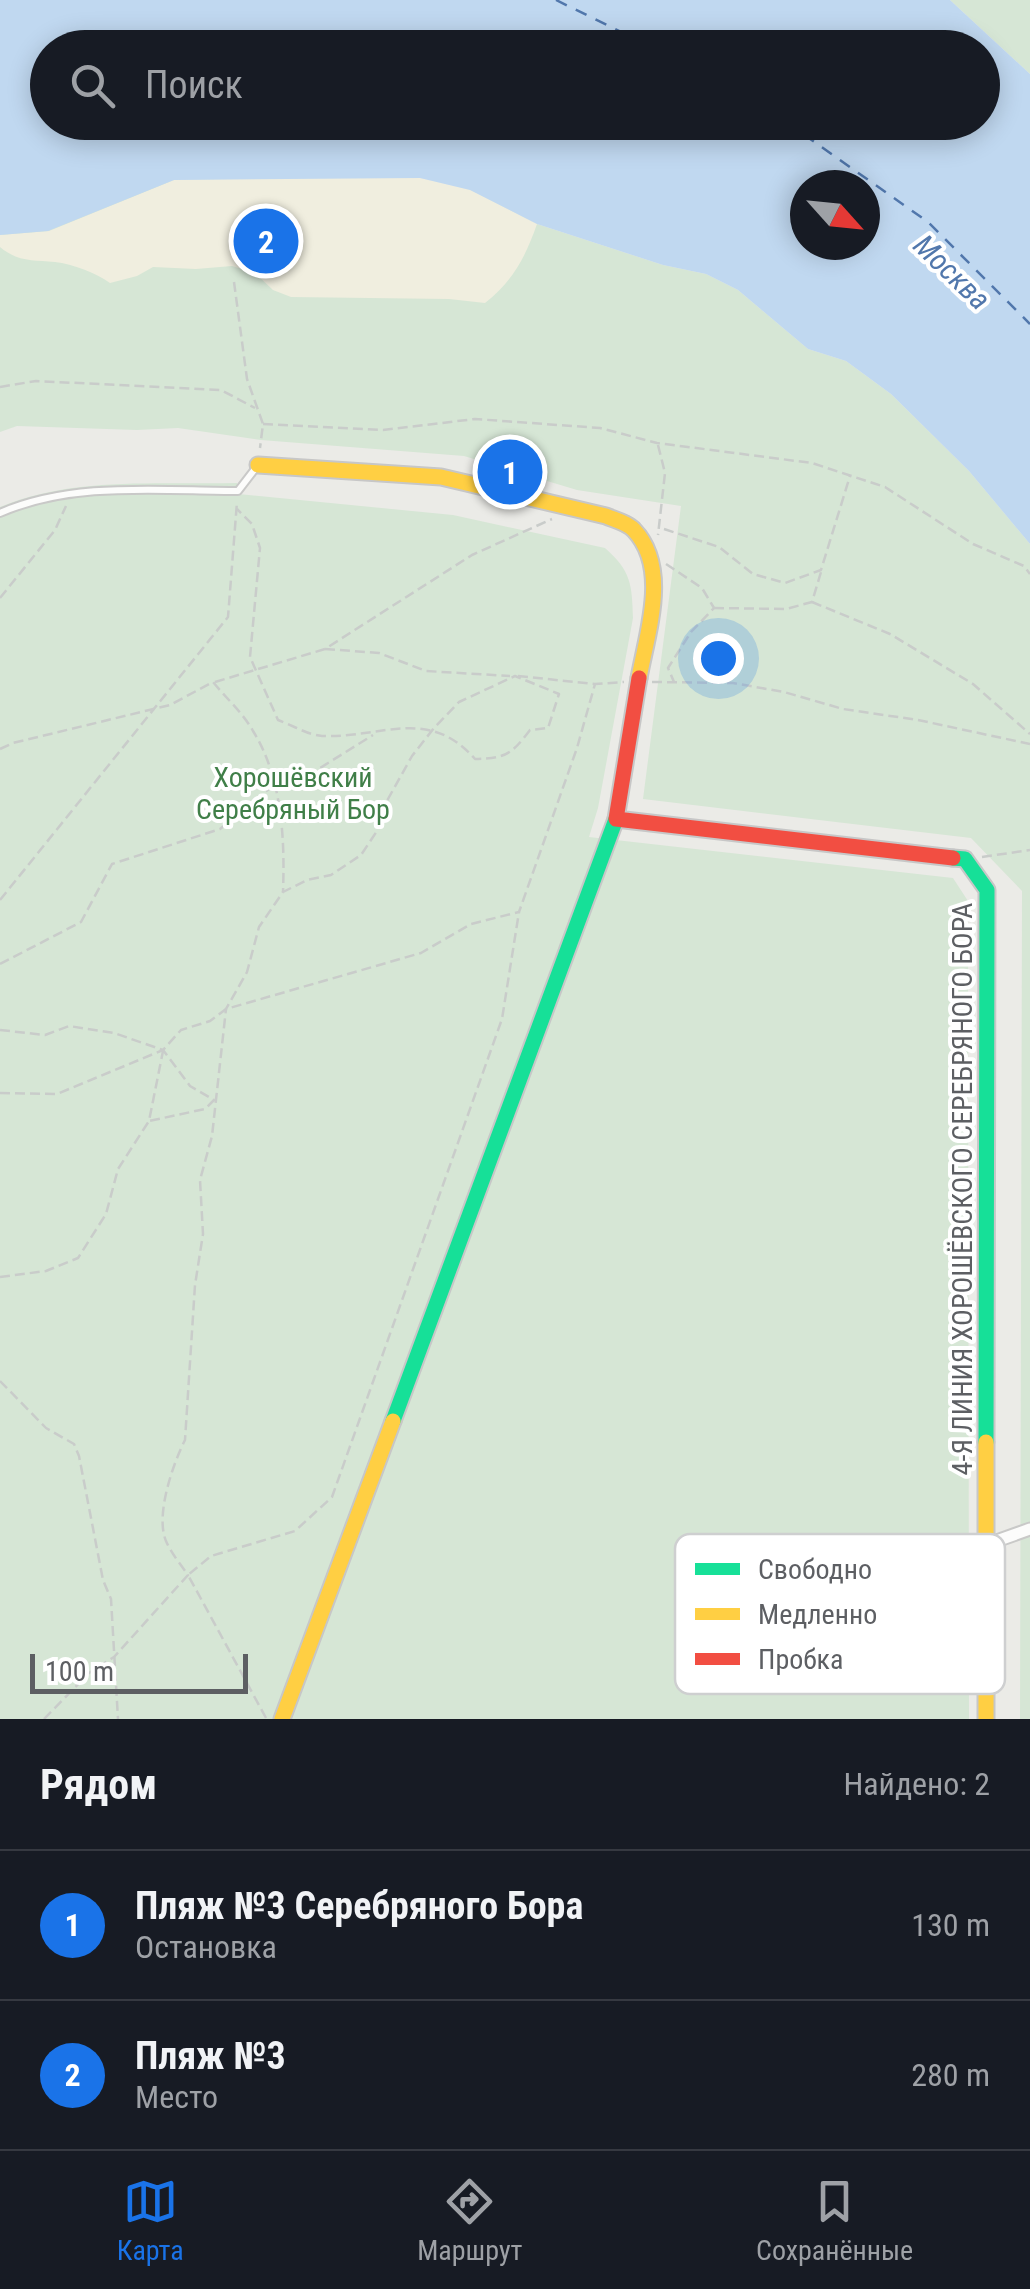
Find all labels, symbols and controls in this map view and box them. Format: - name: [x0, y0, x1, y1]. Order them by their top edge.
- search box: [30, 30, 1000, 140]
- icon: search: [65, 58, 120, 113]
- text: Поиск: [145, 63, 243, 107]
- north arrow: [790, 170, 880, 260]
- pin: 2: [234, 204, 298, 278]
- water label: Москва: [907, 227, 997, 317]
- pin: 1: [478, 434, 542, 510]
- your location: [693, 633, 744, 684]
- park label: Хорошёвский Серебряный Бор: [196, 761, 390, 826]
- street label: 4-Я ЛИНИЯ ХОРОШЁВСКОГО СЕРЕБРЯНОГО БОРА: [946, 903, 979, 1475]
- legend: [675, 1534, 1005, 1694]
- text: Свободно: [758, 1553, 872, 1586]
- text: Медленно: [758, 1598, 877, 1631]
- text: Пробка: [758, 1643, 843, 1676]
- scale bar: [30, 1649, 248, 1694]
- text: 100 m: [45, 1655, 114, 1688]
- text: Рядом: [40, 1760, 157, 1809]
- text: Найдено: 2: [843, 1765, 990, 1803]
- text: Пляж №3 Cеребряного Бора: [135, 1884, 583, 1928]
- text: 1: [64, 1906, 81, 1944]
- text: 130 m: [911, 1906, 990, 1944]
- text: Остановка: [135, 1928, 277, 1966]
- text: Пляж №3: [135, 2034, 286, 2078]
- text: 2: [64, 2056, 81, 2094]
- text: 280 m: [911, 2056, 990, 2094]
- text: Место: [135, 2078, 218, 2116]
- tab: Карта: [117, 2174, 184, 2267]
- tab: Маршрут: [417, 2174, 523, 2267]
- tab: Сохранённые: [756, 2174, 913, 2267]

